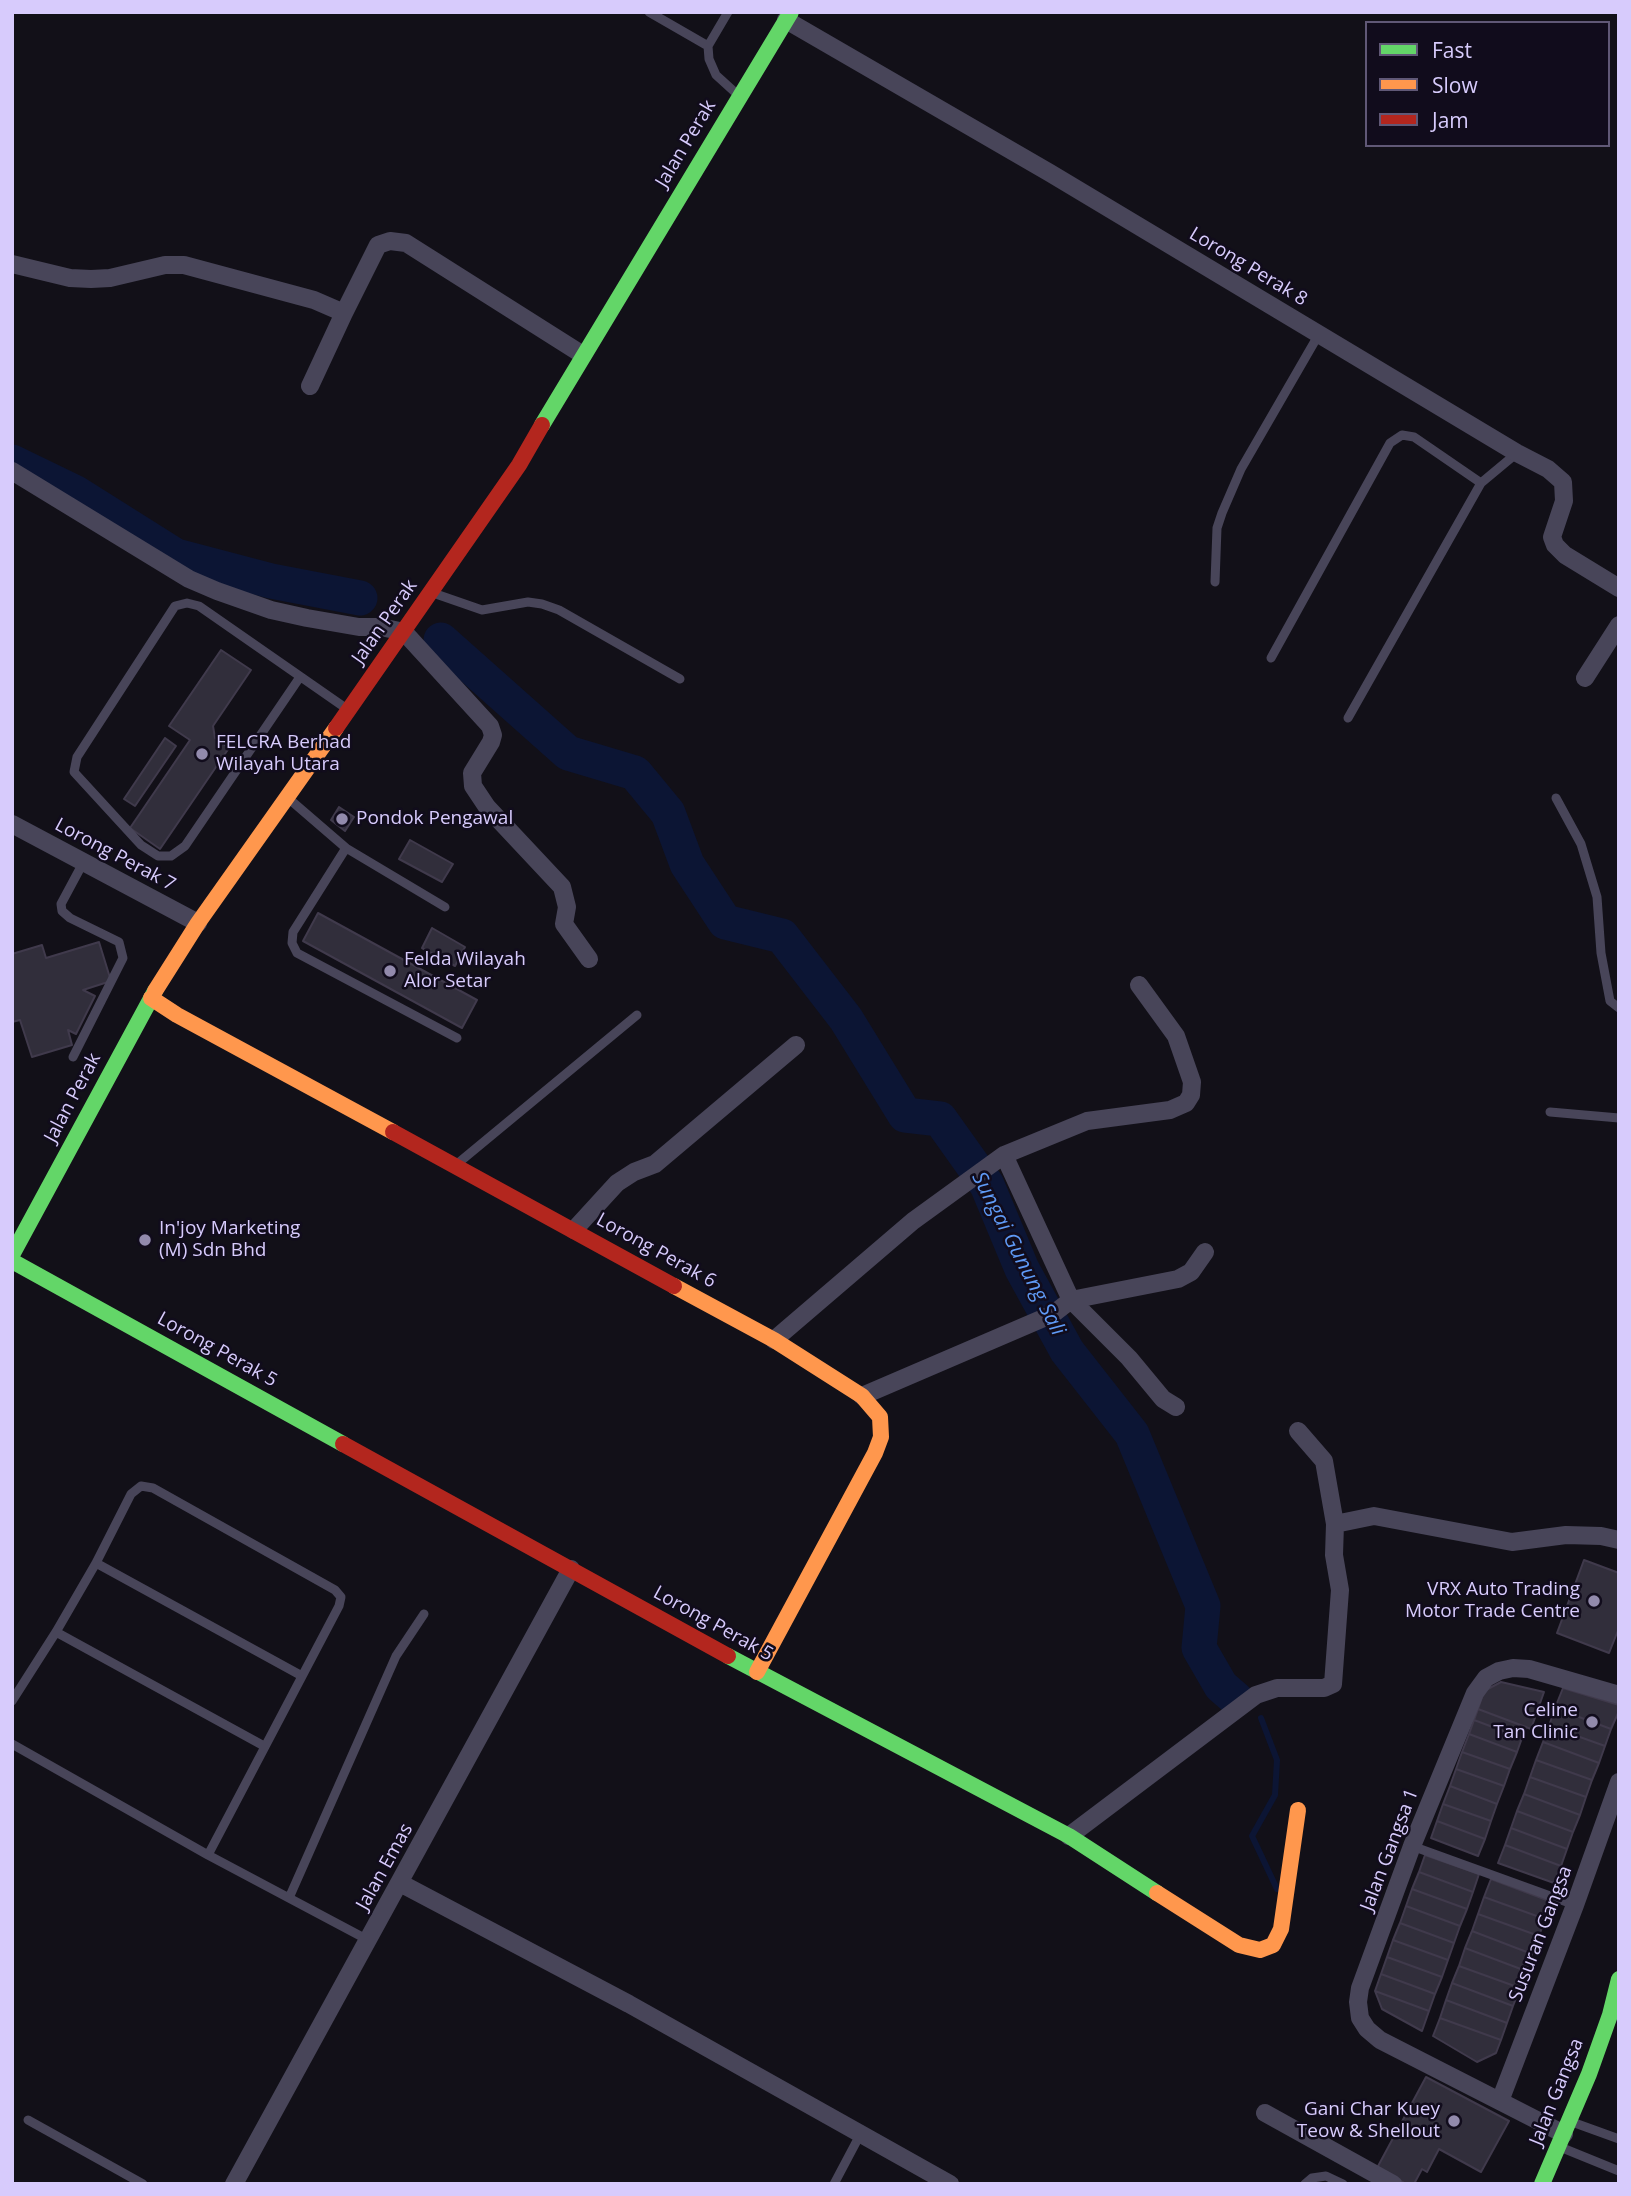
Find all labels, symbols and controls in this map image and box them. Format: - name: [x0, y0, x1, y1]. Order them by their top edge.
- legend: [1365, 21, 1610, 147]
- text: Fast: [1432, 36, 1472, 64]
- text: Slow: [1432, 71, 1478, 99]
- street label: Jalan Perak: [651, 96, 721, 192]
- text: Jam: [1432, 106, 1469, 134]
- street label: Lorong Perak 8: [1185, 223, 1311, 311]
- street label: Jalan Perak: [348, 575, 422, 669]
- place label: FELCRA Berhad Wilayah Utara: [216, 732, 351, 776]
- marker: FELCRA Berhad Wilayah Utara: [194, 746, 210, 762]
- place label: Pondok Pengawal: [356, 808, 513, 830]
- marker: Pondok Pengawal: [334, 811, 350, 827]
- street label: Lorong Perak 7: [51, 814, 179, 896]
- place label: Felda Wilayah Alor Setar: [404, 949, 526, 993]
- marker: Felda Wilayah Alor Setar: [382, 963, 398, 979]
- street label: Jalan Perak: [40, 1049, 106, 1147]
- water label: Sungai Gunung Sali: [966, 1168, 1070, 1340]
- street label: Lorong Perak 6: [592, 1209, 720, 1293]
- place label: In'joy Marketing (M) Sdn Bhd: [159, 1218, 300, 1262]
- marker: In'joy Marketing (M) Sdn Bhd: [137, 1232, 153, 1248]
- street label: Lorong Perak 5: [153, 1308, 281, 1392]
- place label: VRX Auto Trading Motor Trade Centre: [1405, 1579, 1580, 1623]
- street label: Lorong Perak 5: [649, 1582, 777, 1666]
- marker: VRX Auto Trading Motor Trade Centre: [1586, 1593, 1602, 1609]
- place label: Celine Tan Clinic: [1493, 1700, 1578, 1744]
- marker: Celine Tan Clinic: [1584, 1714, 1600, 1730]
- street label: Jalan Gangsa 1: [1356, 1786, 1424, 1914]
- street label: Jalan Emas: [352, 1820, 418, 1914]
- street label: Susuran Gangsa: [1505, 1863, 1577, 2005]
- street label: Jalan Gangsa: [1525, 2035, 1589, 2149]
- place label: Gani Char Kuey Teow & Shellout: [1297, 2099, 1440, 2143]
- marker: Gani Char Kuey Teow & Shellout: [1446, 2113, 1462, 2129]

